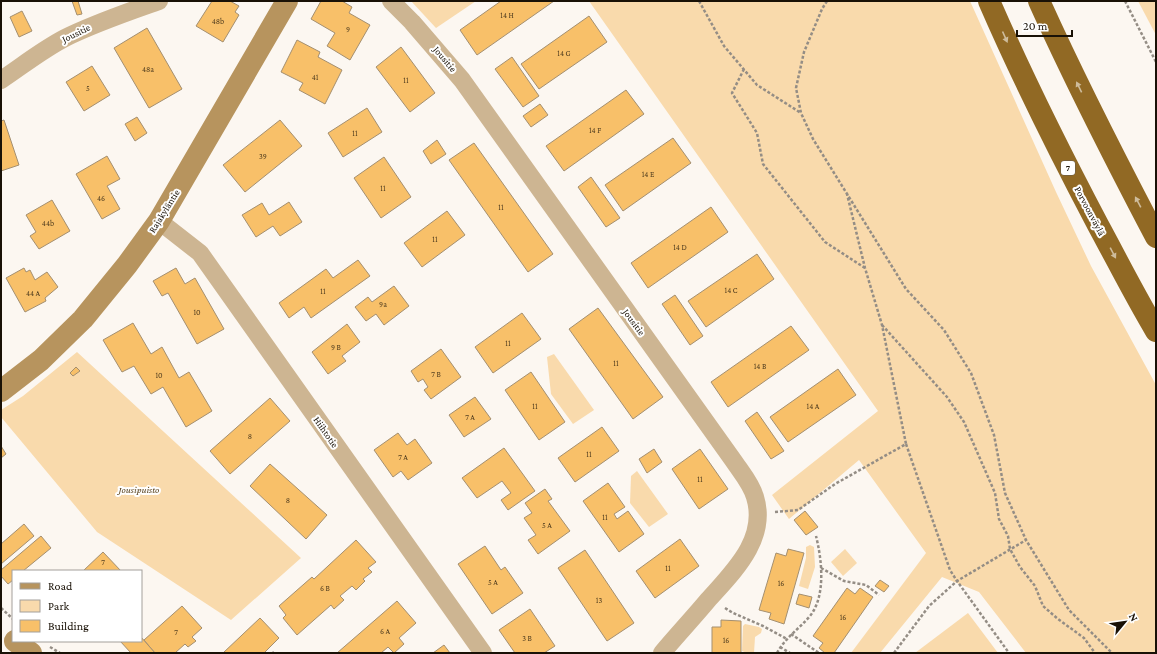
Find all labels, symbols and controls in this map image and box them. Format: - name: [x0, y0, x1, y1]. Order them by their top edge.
- house number: 14 H: [500, 11, 514, 20]
- scale bar: [1017, 12, 1072, 38]
- house number: 48b: [212, 17, 224, 26]
- text: 20 m: [1023, 19, 1048, 33]
- street label: Jousitie: [59, 21, 92, 45]
- house number: 9: [346, 25, 350, 34]
- one-way arrow: [1002, 31, 1008, 42]
- street label: Jousitie: [430, 43, 459, 75]
- house number: 14 G: [557, 49, 571, 58]
- house number: 48a: [142, 65, 154, 74]
- house number: 41: [312, 73, 319, 82]
- house number: 11: [403, 76, 409, 85]
- one-way arrow: [1076, 81, 1082, 92]
- house number: 5: [86, 84, 90, 93]
- house number: 14 F: [589, 126, 601, 135]
- house number: 11: [352, 129, 358, 138]
- house number: 39: [259, 152, 267, 161]
- road number: 7: [1061, 161, 1075, 175]
- house number: 14 E: [642, 170, 655, 179]
- house number: 11: [380, 184, 386, 193]
- street label: Porvoonväylä: [1072, 185, 1108, 238]
- street label: Rajakyläntie: [146, 187, 183, 235]
- house number: 46: [97, 194, 105, 203]
- one-way arrow: [1134, 197, 1141, 208]
- house number: 11: [498, 203, 504, 212]
- house number: 44b: [42, 219, 54, 228]
- house number: 11: [432, 235, 438, 244]
- house number: 14 D: [673, 243, 687, 252]
- one-way arrow: [1110, 247, 1116, 259]
- house number: 14 C: [725, 286, 738, 295]
- house number: 11: [320, 287, 326, 296]
- house number: 44 A: [26, 289, 41, 298]
- house number: 9a: [379, 300, 387, 309]
- street label: Jousitie: [620, 306, 648, 338]
- house number: 10: [193, 308, 201, 317]
- house number: 11: [505, 339, 511, 348]
- house number: 9 B: [331, 343, 342, 352]
- house number: 11: [613, 359, 619, 368]
- house number: 14 B: [754, 362, 767, 371]
- house number: 7 B: [431, 370, 441, 379]
- house number: 10: [155, 371, 163, 380]
- house number: 11: [532, 402, 538, 411]
- house number: 14 A: [807, 402, 820, 411]
- house number: 7 A: [465, 413, 475, 422]
- street label: Hiihtotie: [311, 414, 341, 450]
- house number: 8: [248, 432, 252, 441]
- house number: 11: [586, 450, 592, 459]
- house number: 7 A: [398, 453, 408, 462]
- house number: 11: [697, 475, 703, 484]
- park label: Jousipuisto: [117, 484, 159, 495]
- house number: 8: [286, 496, 290, 505]
- house number: 11: [602, 513, 608, 522]
- house number: 5 A: [542, 521, 552, 530]
- house number: 7: [101, 558, 105, 567]
- house number: 11: [665, 564, 671, 573]
- legend: [12, 570, 142, 642]
- house number: 5 A: [488, 578, 498, 587]
- text: Road: [48, 579, 73, 593]
- house number: 16: [778, 579, 784, 588]
- house number: 6 B: [320, 584, 331, 593]
- house number: 13: [596, 596, 602, 605]
- text: Park: [48, 599, 70, 613]
- north arrow: [1105, 602, 1145, 642]
- text: N: [1127, 611, 1141, 624]
- house number: 16: [840, 613, 846, 622]
- text: Building: [48, 619, 89, 633]
- house number: 6 A: [380, 627, 391, 636]
- house number: 7: [174, 628, 178, 637]
- house number: 3 B: [522, 634, 532, 643]
- house number: 16: [723, 636, 729, 645]

